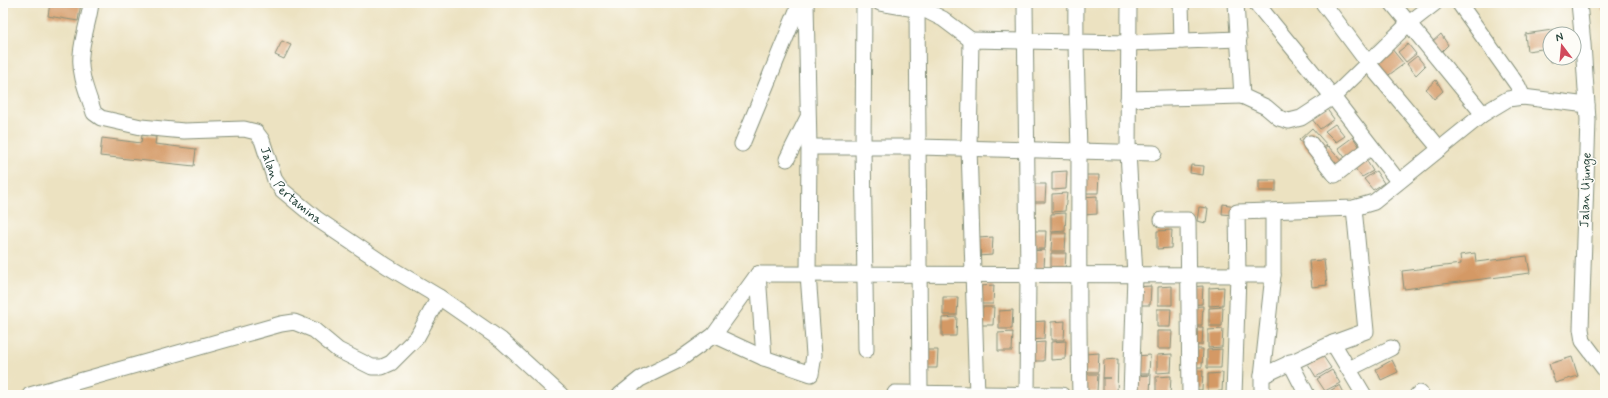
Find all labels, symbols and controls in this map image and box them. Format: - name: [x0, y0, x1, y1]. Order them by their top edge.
- north arrow: [1542, 26, 1582, 66]
- text: N: [1554, 30, 1565, 45]
- street label: Jalan Pertamina: [256, 144, 326, 229]
- street label: Jalan Ujunge: [1576, 152, 1597, 228]

